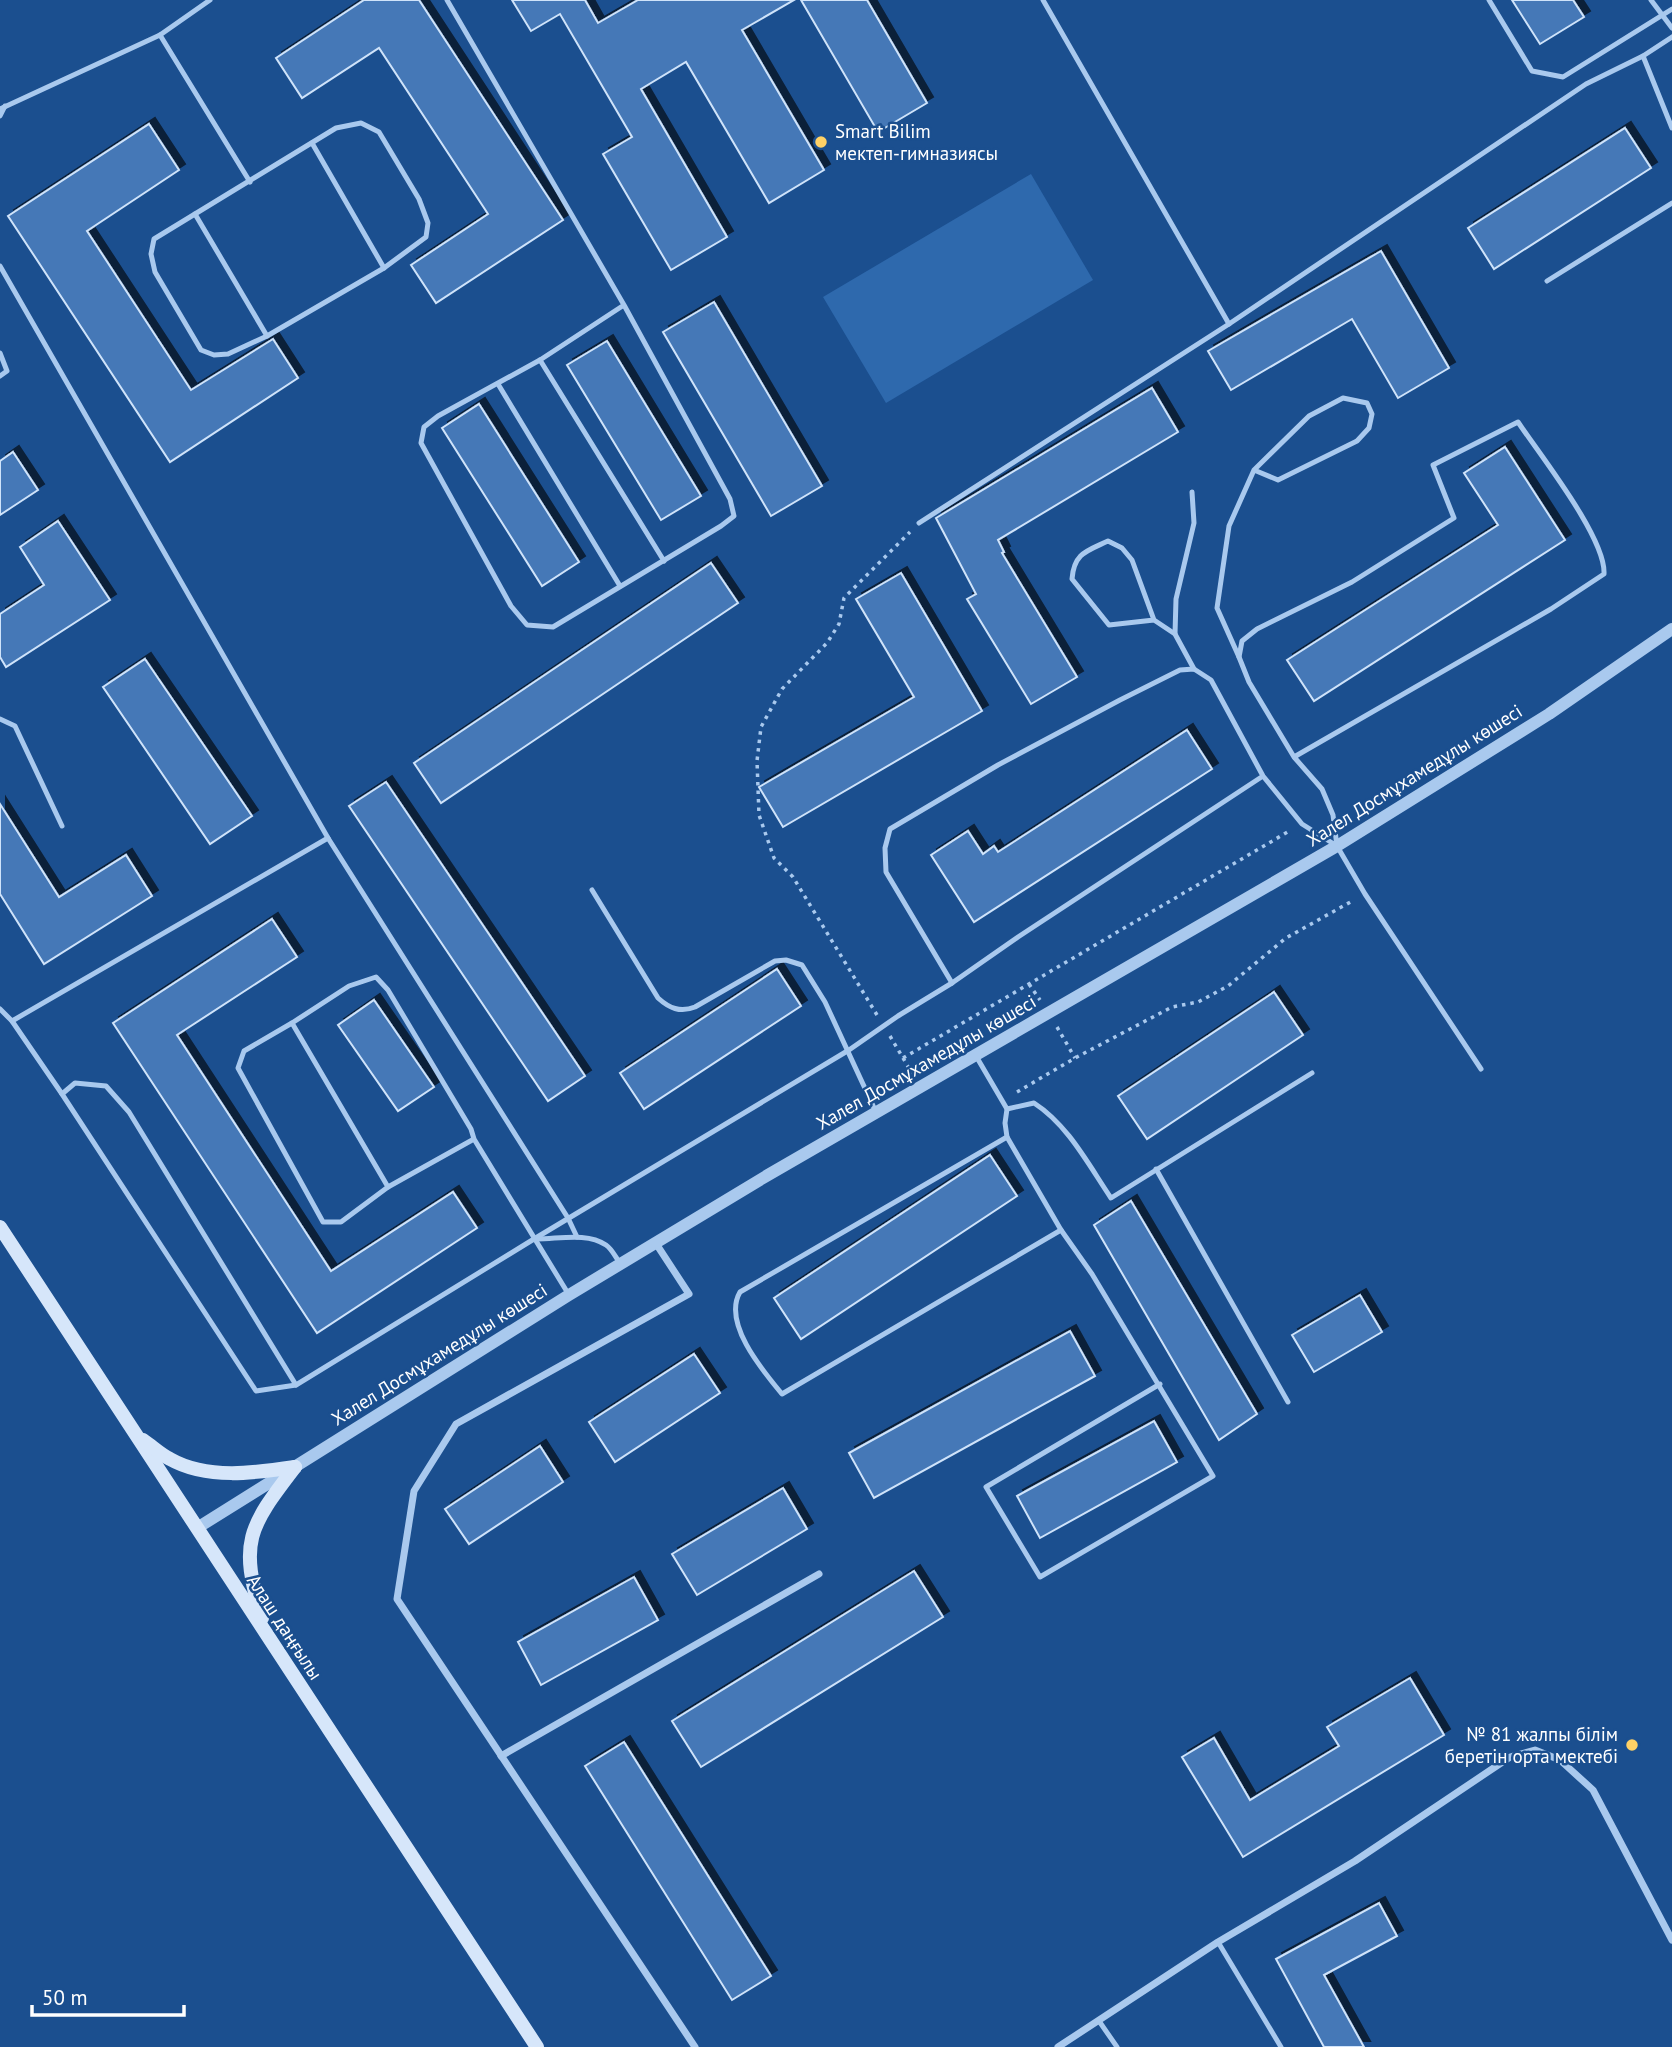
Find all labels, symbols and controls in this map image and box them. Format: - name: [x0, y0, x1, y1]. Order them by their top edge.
- place label: Smart Bilim мектеп-гимназиясы: [835, 119, 998, 165]
- marker: Smart Bilim мектеп-гимназиясы: [813, 134, 829, 150]
- street label: Халел Досмұхамедұлы көшесі: [1302, 699, 1526, 851]
- street label: Халел Досмұхамедұлы көшесі: [812, 989, 1040, 1135]
- street label: Халел Досмұхамедұлы көшесі: [327, 1278, 551, 1430]
- street label: Алаш даңғылы: [242, 1570, 328, 1684]
- place label: № 81 жалпы білім беретін орта мектебі: [1445, 1722, 1618, 1768]
- marker: № 81 жалпы білім беретін орта мектебі: [1624, 1737, 1640, 1753]
- scale bar: [32, 1974, 184, 2018]
- text: 50 m: [42, 1984, 88, 2011]

